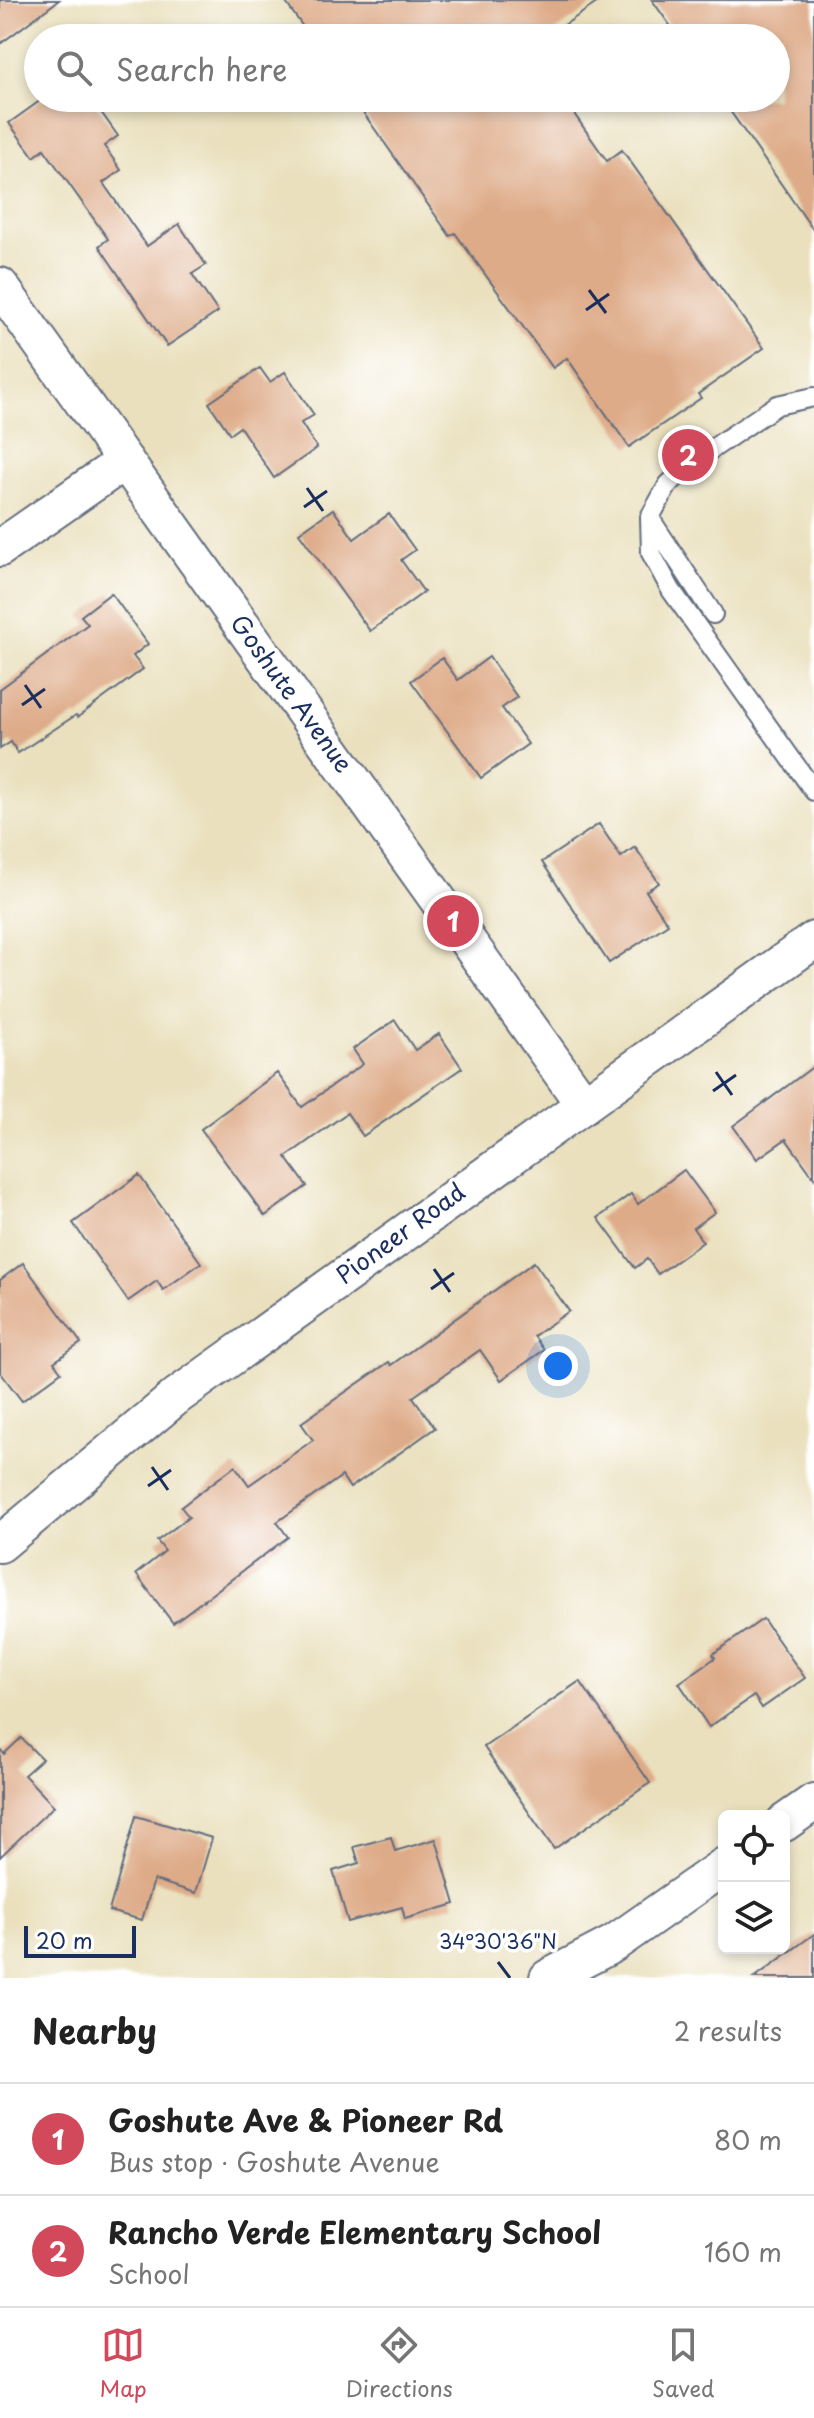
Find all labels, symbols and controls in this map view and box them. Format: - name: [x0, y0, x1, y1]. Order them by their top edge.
- search box: [24, 24, 790, 112]
- icon: search: [52, 46, 96, 90]
- text: Search here: [116, 46, 288, 91]
- pin: 2: [662, 425, 714, 485]
- street label: Goshute Avenue: [223, 606, 362, 779]
- pin: 1: [427, 891, 479, 951]
- street label: Pioneer Road: [328, 1173, 472, 1292]
- your location: [538, 1346, 578, 1386]
- map controls: [718, 1810, 790, 1954]
- button: locate: [718, 1810, 790, 1882]
- button: layers: [718, 1882, 790, 1954]
- scale bar: [24, 1922, 136, 1958]
- text: 20 m: [36, 1923, 93, 1956]
- text: 34°30'36"N: [439, 1926, 557, 1956]
- text: Nearby: [32, 2004, 157, 2056]
- text: 2 results: [674, 2011, 782, 2050]
- text: Goshute Ave & Pioneer Rd: [108, 2097, 503, 2142]
- text: 1: [52, 2120, 64, 2159]
- text: 80 m: [714, 2120, 782, 2159]
- text: Bus stop · Goshute Avenue: [108, 2142, 440, 2181]
- text: Rancho Verde Elementary School: [108, 2209, 601, 2254]
- text: 2: [49, 2232, 67, 2271]
- text: 160 m: [704, 2232, 782, 2271]
- text: School: [108, 2254, 190, 2293]
- tab: Map: [100, 2323, 147, 2404]
- tab: Directions: [346, 2323, 453, 2404]
- tab: Saved: [652, 2323, 714, 2404]

